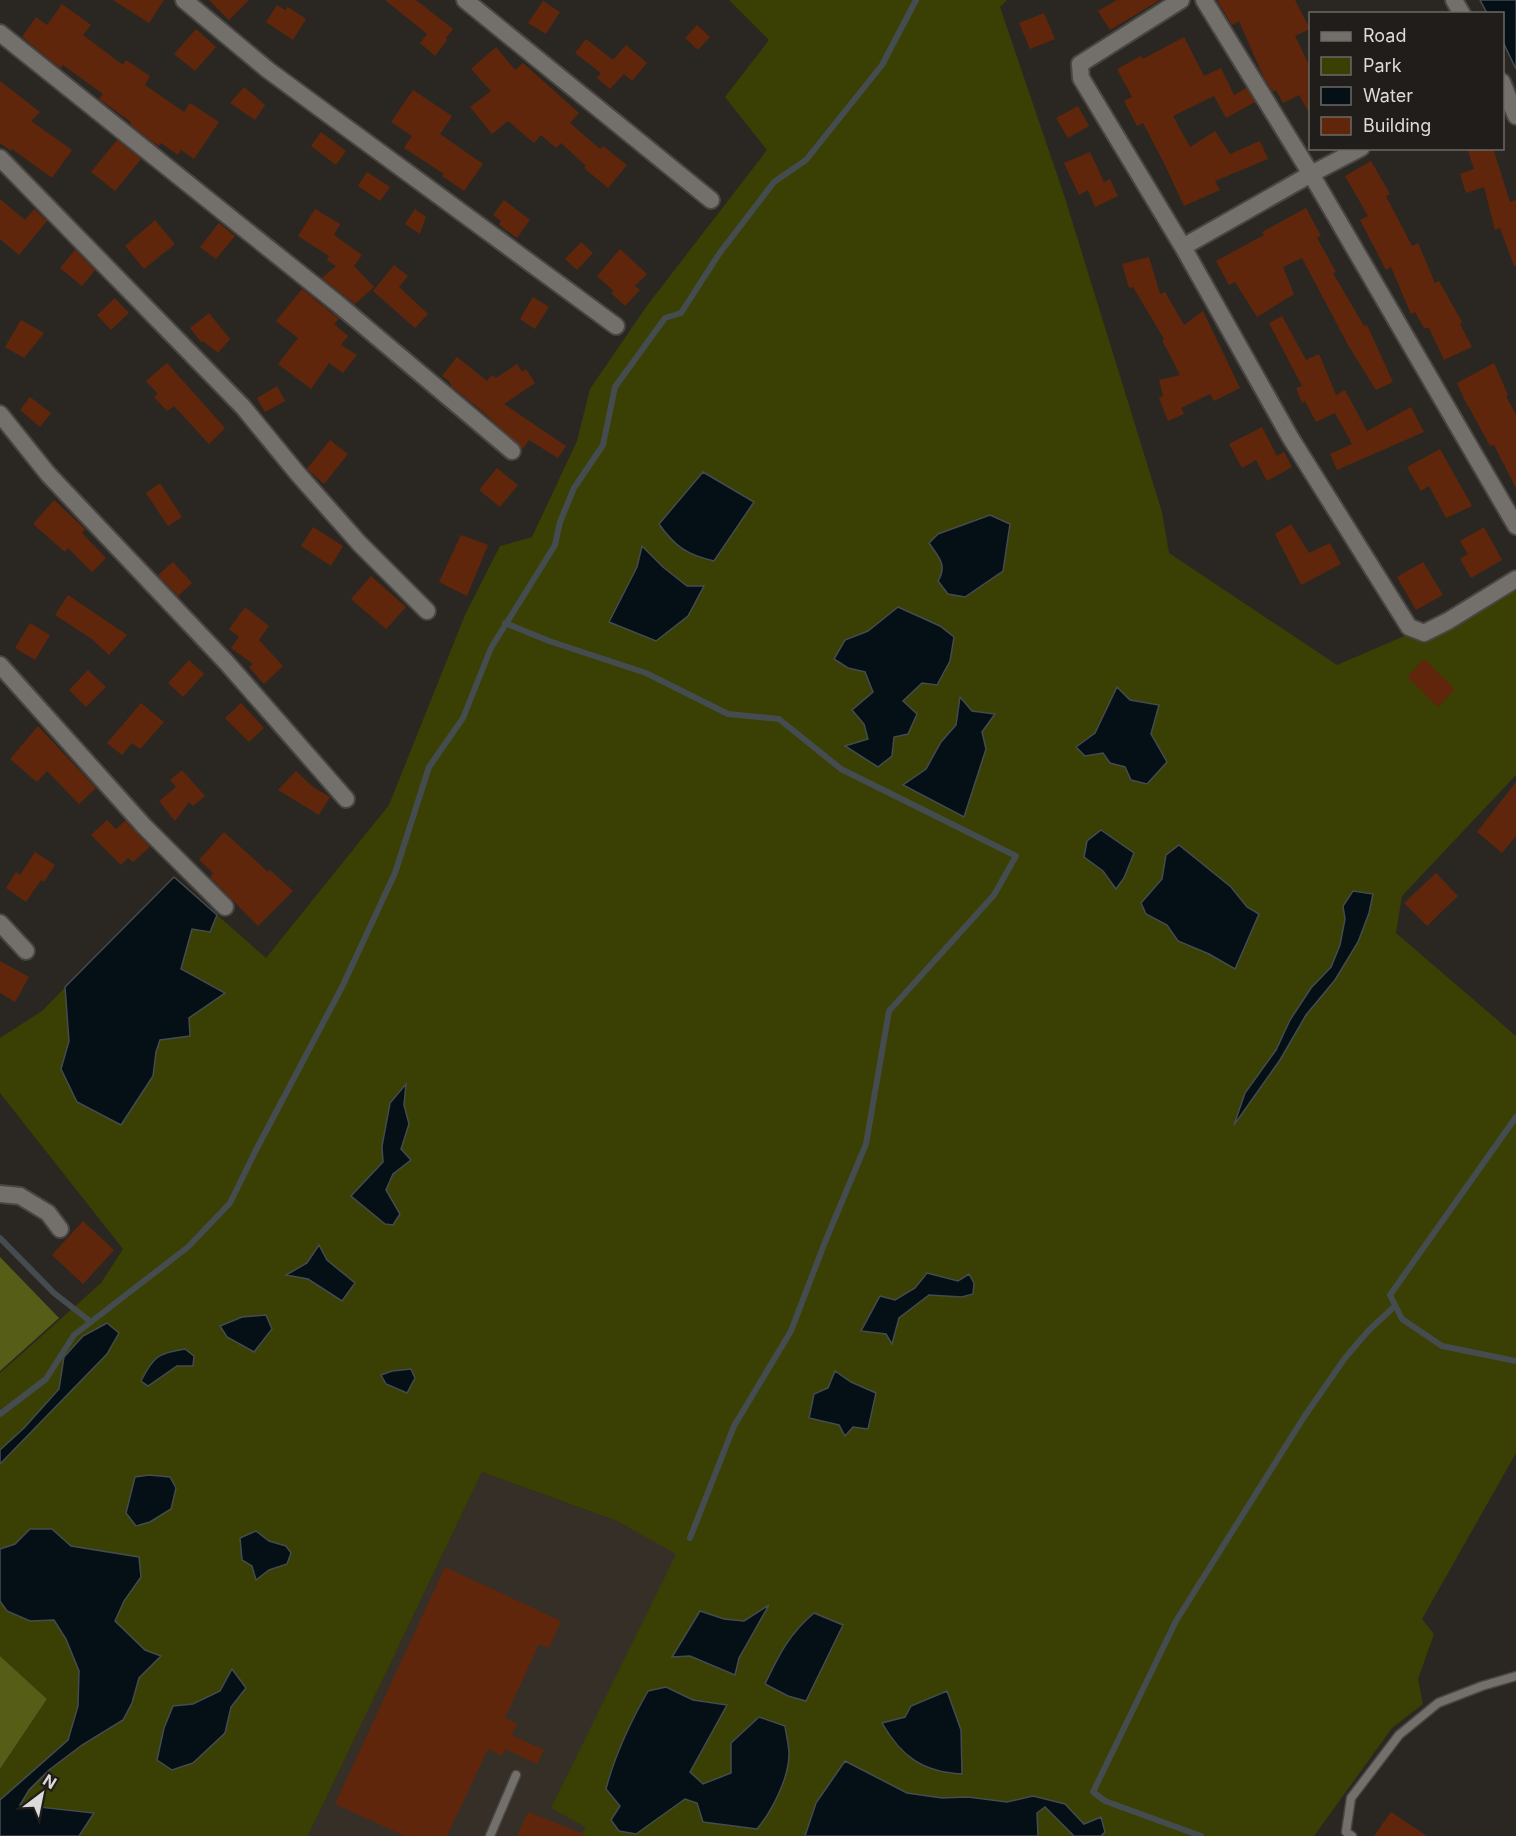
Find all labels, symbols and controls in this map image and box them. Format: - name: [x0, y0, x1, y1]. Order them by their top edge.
- legend: [1309, 12, 1504, 150]
- text: Road: [1363, 25, 1406, 46]
- text: Park: [1363, 55, 1402, 76]
- text: Water: [1363, 85, 1413, 106]
- text: Building: [1363, 115, 1431, 136]
- north arrow: [12, 1764, 72, 1824]
- text: N: [39, 1770, 60, 1793]

